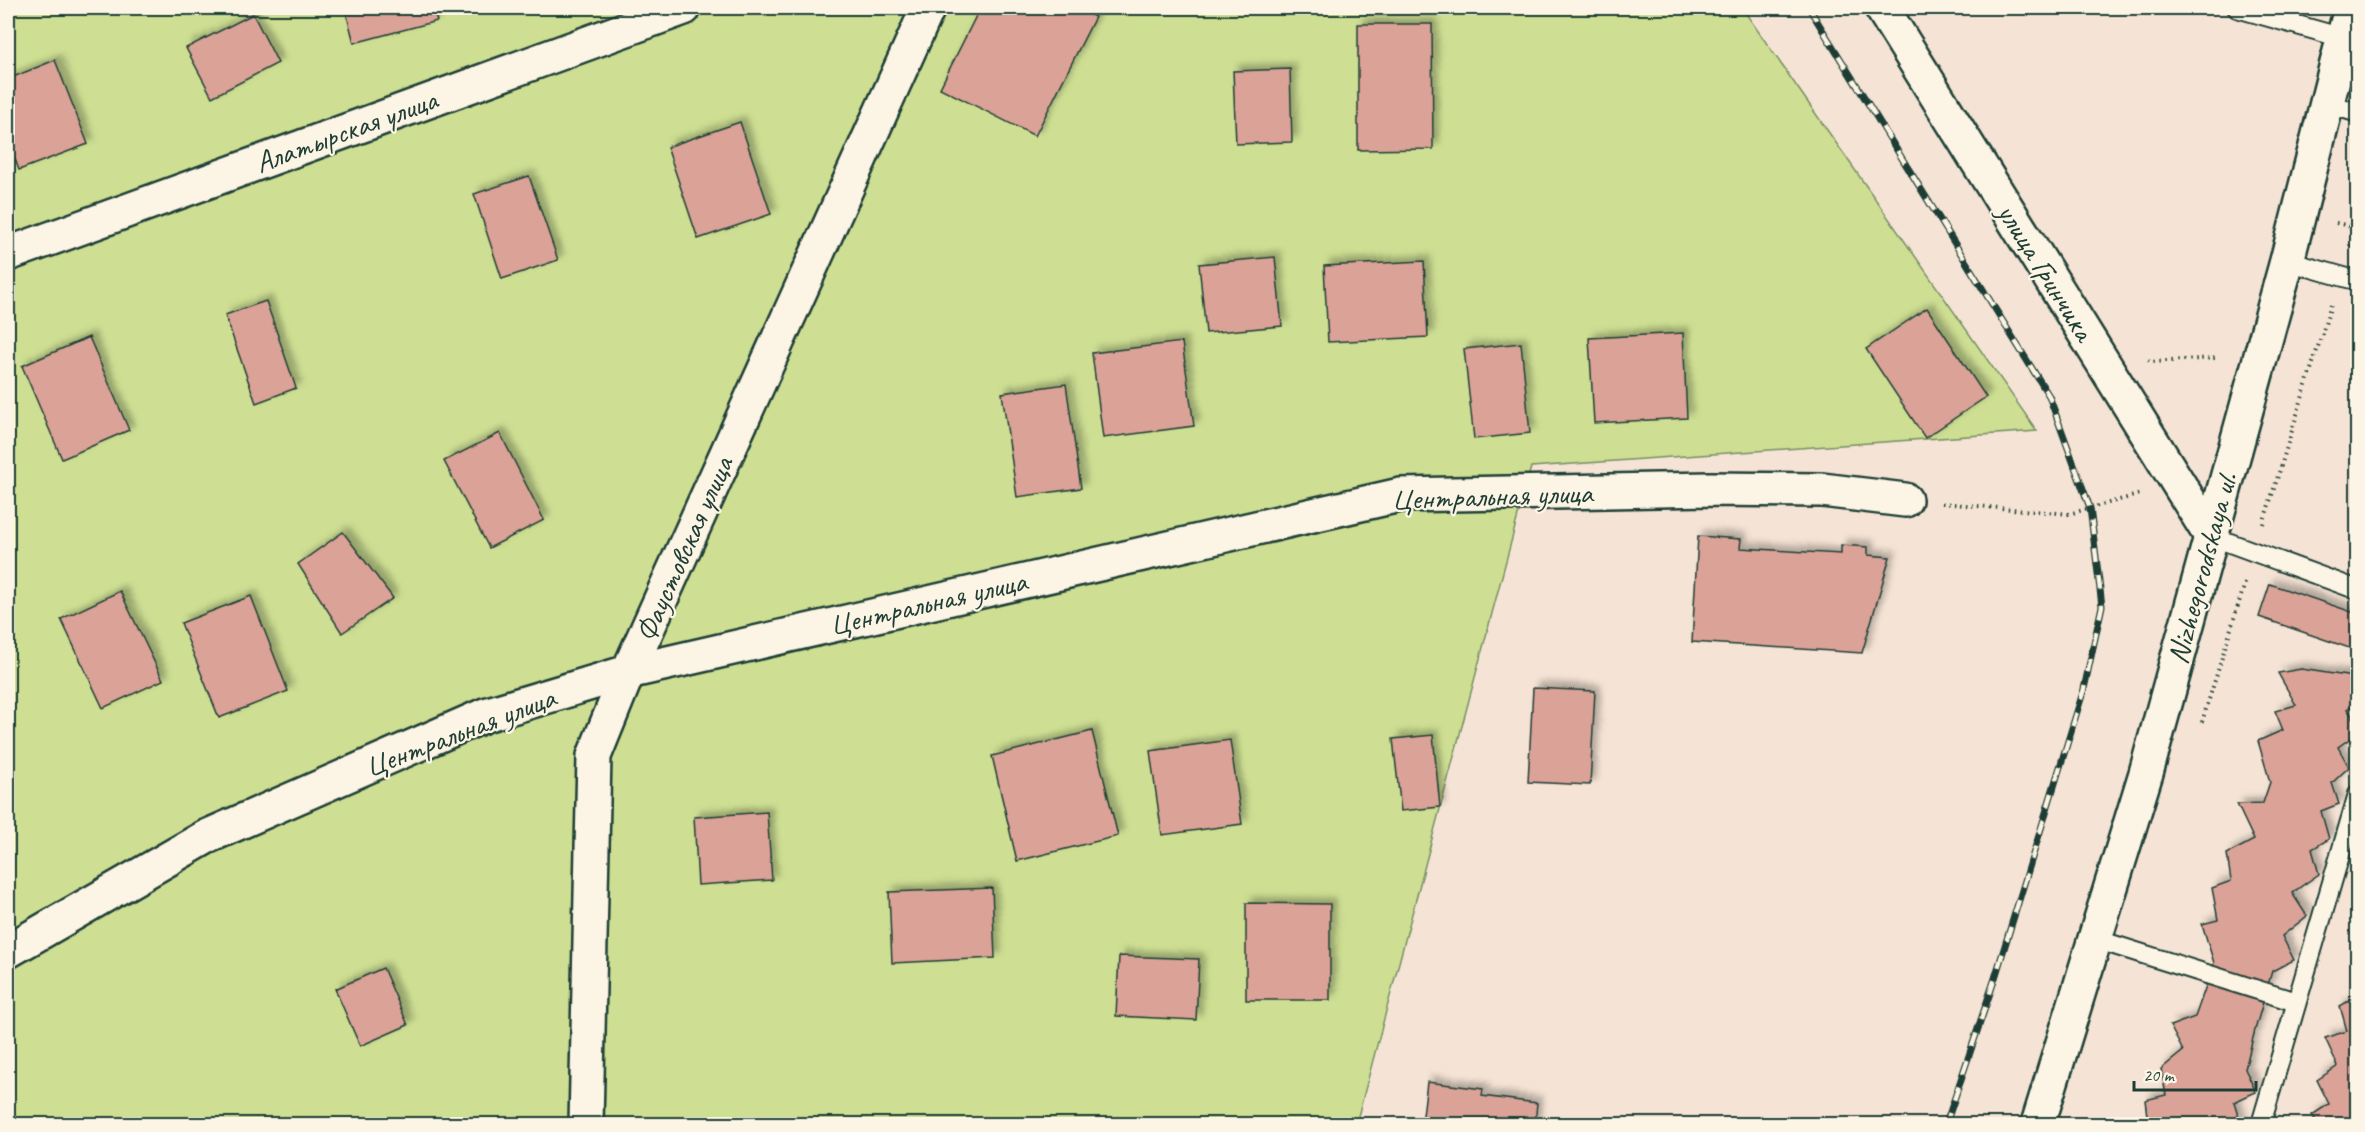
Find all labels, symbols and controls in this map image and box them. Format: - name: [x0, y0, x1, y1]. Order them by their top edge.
- street label: Алатырская улица: [250, 80, 444, 182]
- street label: улица Гринчика: [1988, 195, 2105, 350]
- street label: Фаустовская улица: [626, 449, 743, 647]
- street label: Nizhegorodskaya ul.: [2158, 468, 2246, 668]
- street label: Центральная улица: [1391, 473, 1595, 518]
- street label: Центральная улица: [826, 561, 1032, 644]
- street label: Центральная улица: [359, 678, 562, 786]
- scale bar: [2134, 1054, 2256, 1092]
- text: 20 m: [2143, 1064, 2176, 1086]

